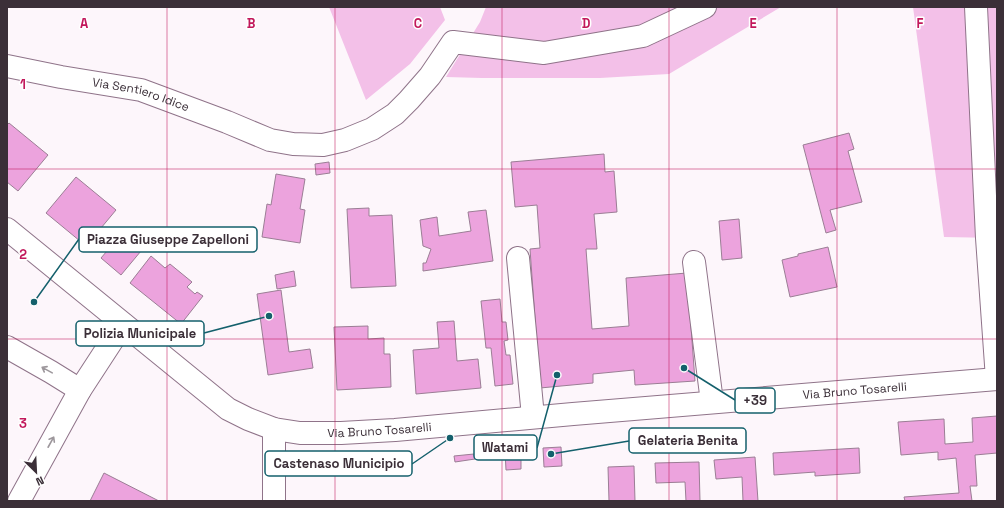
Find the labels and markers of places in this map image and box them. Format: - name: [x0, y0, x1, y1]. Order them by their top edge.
- callout: Piazza Giuseppe Zapelloni: [79, 227, 257, 252]
- callout: Polizia Municipale: [76, 321, 204, 346]
- callout: +39: [735, 388, 775, 413]
- callout: Gelateria Benita: [629, 428, 746, 453]
- callout: Watami: [474, 435, 537, 460]
- callout: Castenaso Municipio: [265, 451, 412, 476]

